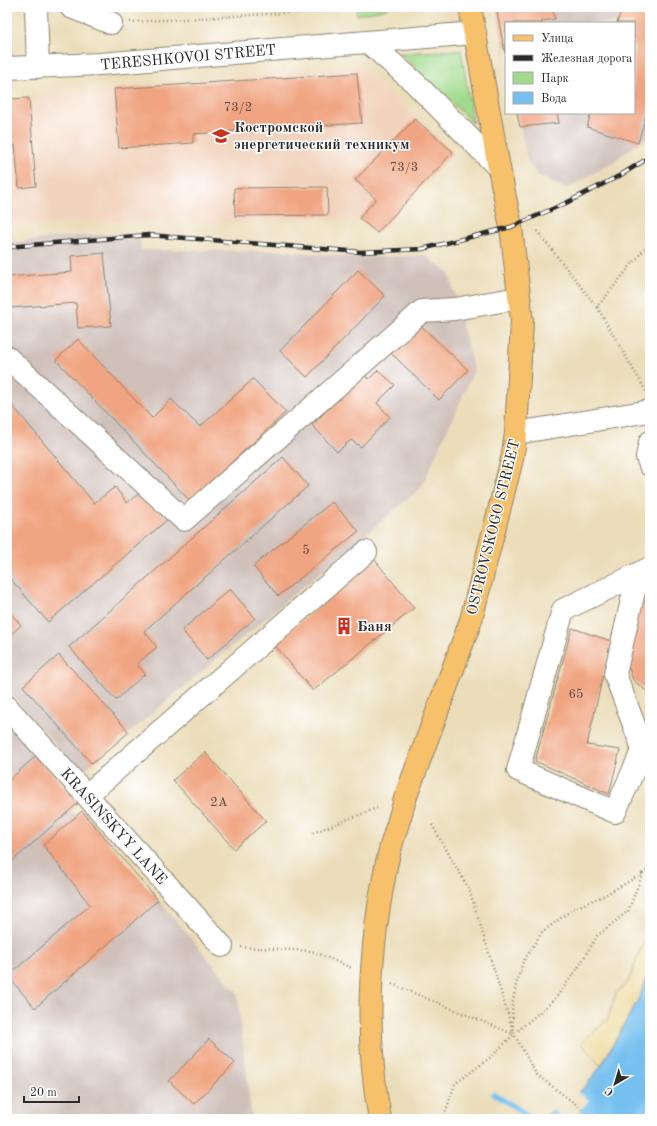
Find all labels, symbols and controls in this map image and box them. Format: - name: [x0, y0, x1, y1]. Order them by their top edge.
- legend: [505, 22, 635, 114]
- text: Улица: [541, 33, 574, 45]
- street label: TERESHKOVOI STREET: [99, 43, 277, 74]
- text: Железная дорога: [541, 53, 632, 65]
- text: Парк: [541, 73, 569, 85]
- text: Вода: [541, 93, 567, 105]
- house number: 73/2: [224, 101, 252, 114]
- place label: Костромской энергетический техникум: [234, 121, 410, 153]
- school or university icon: Костромской энергетический техникум: [211, 126, 231, 146]
- house number: 73/3: [390, 161, 418, 174]
- street label: OSTROVSKOGO STREET: [465, 438, 524, 617]
- house number: 5: [302, 544, 310, 557]
- building icon: Баня: [334, 616, 354, 636]
- place label: Баня: [357, 620, 392, 635]
- house number: 65: [568, 688, 584, 701]
- street label: KRASINSKYY LANE: [57, 766, 169, 888]
- house number: 2А: [210, 796, 228, 809]
- north arrow: [595, 1064, 635, 1104]
- scale bar: [24, 1078, 79, 1104]
- text: С: [604, 1084, 616, 1097]
- text: 20 m: [30, 1087, 57, 1099]

